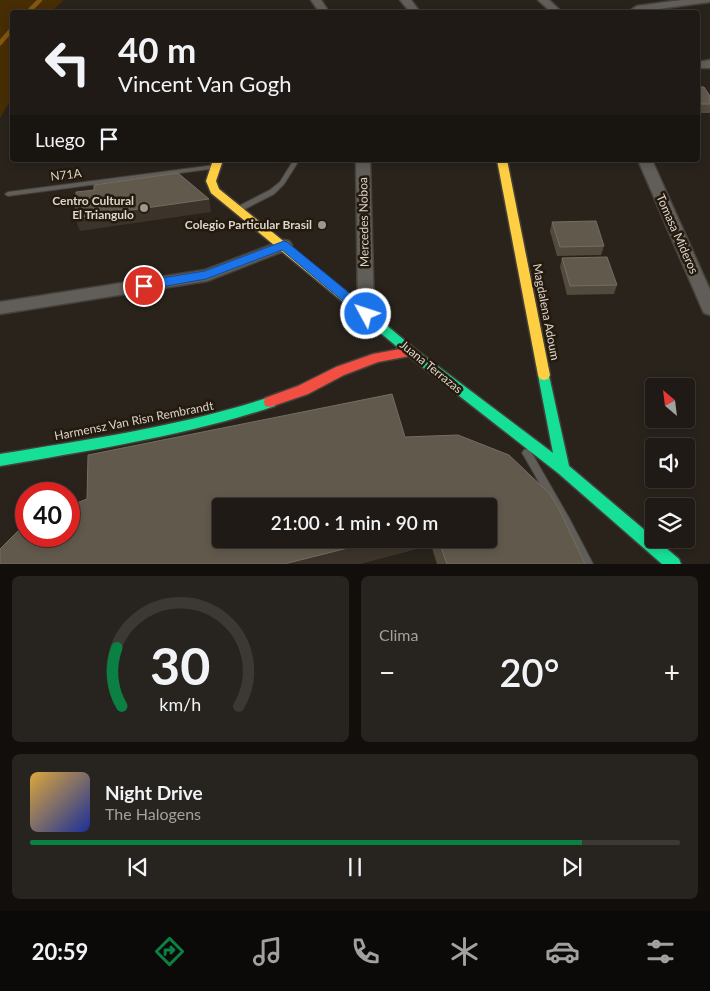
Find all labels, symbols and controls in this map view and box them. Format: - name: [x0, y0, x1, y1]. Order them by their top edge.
- text: 40 m: [118, 28, 196, 70]
- icon: left: [35, 30, 100, 95]
- text: Vincent Van Gogh: [118, 70, 291, 97]
- icon: arrive: [95, 125, 123, 153]
- text: Luego: [35, 128, 85, 151]
- street label: N71A: [50, 165, 83, 184]
- street label: Mercedes Noboa: [355, 177, 372, 267]
- street label: Tomasa Mideros: [653, 192, 702, 276]
- place label: Centro Cultural El Triangulo: [52, 193, 134, 222]
- marker: Centro Cultural El Triangulo: [138, 202, 150, 214]
- place label: Colegio Particular Brasil: [185, 217, 312, 232]
- marker: Colegio Particular Brasil: [316, 219, 328, 231]
- street label: Magdalena Adoum: [530, 262, 563, 362]
- pin: [123, 265, 165, 307]
- icon: arrive: [130, 272, 158, 300]
- position arrow: [339, 287, 391, 339]
- street label: Juana Terrazas: [397, 337, 466, 396]
- north arrow: [645, 378, 695, 428]
- map controls: [645, 378, 695, 548]
- street label: Harmensz Van Risn Rembrandt: [53, 398, 215, 443]
- button: sound: [645, 438, 695, 488]
- speed limit sign: 40: [15, 482, 80, 547]
- button: layers: [645, 498, 695, 548]
- text: 21:00 · 1 min · 90 m: [271, 511, 438, 534]
- text: Clima: [379, 625, 418, 644]
- text: 30: [150, 634, 211, 696]
- text: 20°: [500, 649, 559, 695]
- text: −: [379, 655, 395, 689]
- text: +: [664, 655, 680, 689]
- text: km/h: [160, 693, 201, 715]
- text: Night Drive: [105, 781, 203, 804]
- text: The Halogens: [105, 804, 201, 823]
- icon: previous: [124, 853, 152, 881]
- icon: pause: [341, 853, 369, 881]
- icon: next: [558, 853, 586, 881]
- icon: directions: [152, 934, 187, 969]
- icon: music: [250, 934, 285, 969]
- icon: phone: [348, 934, 383, 969]
- icon: climate: [447, 934, 482, 969]
- icon: car: [545, 934, 580, 969]
- icon: filters: [643, 934, 678, 969]
- text: 20:59: [32, 938, 88, 965]

